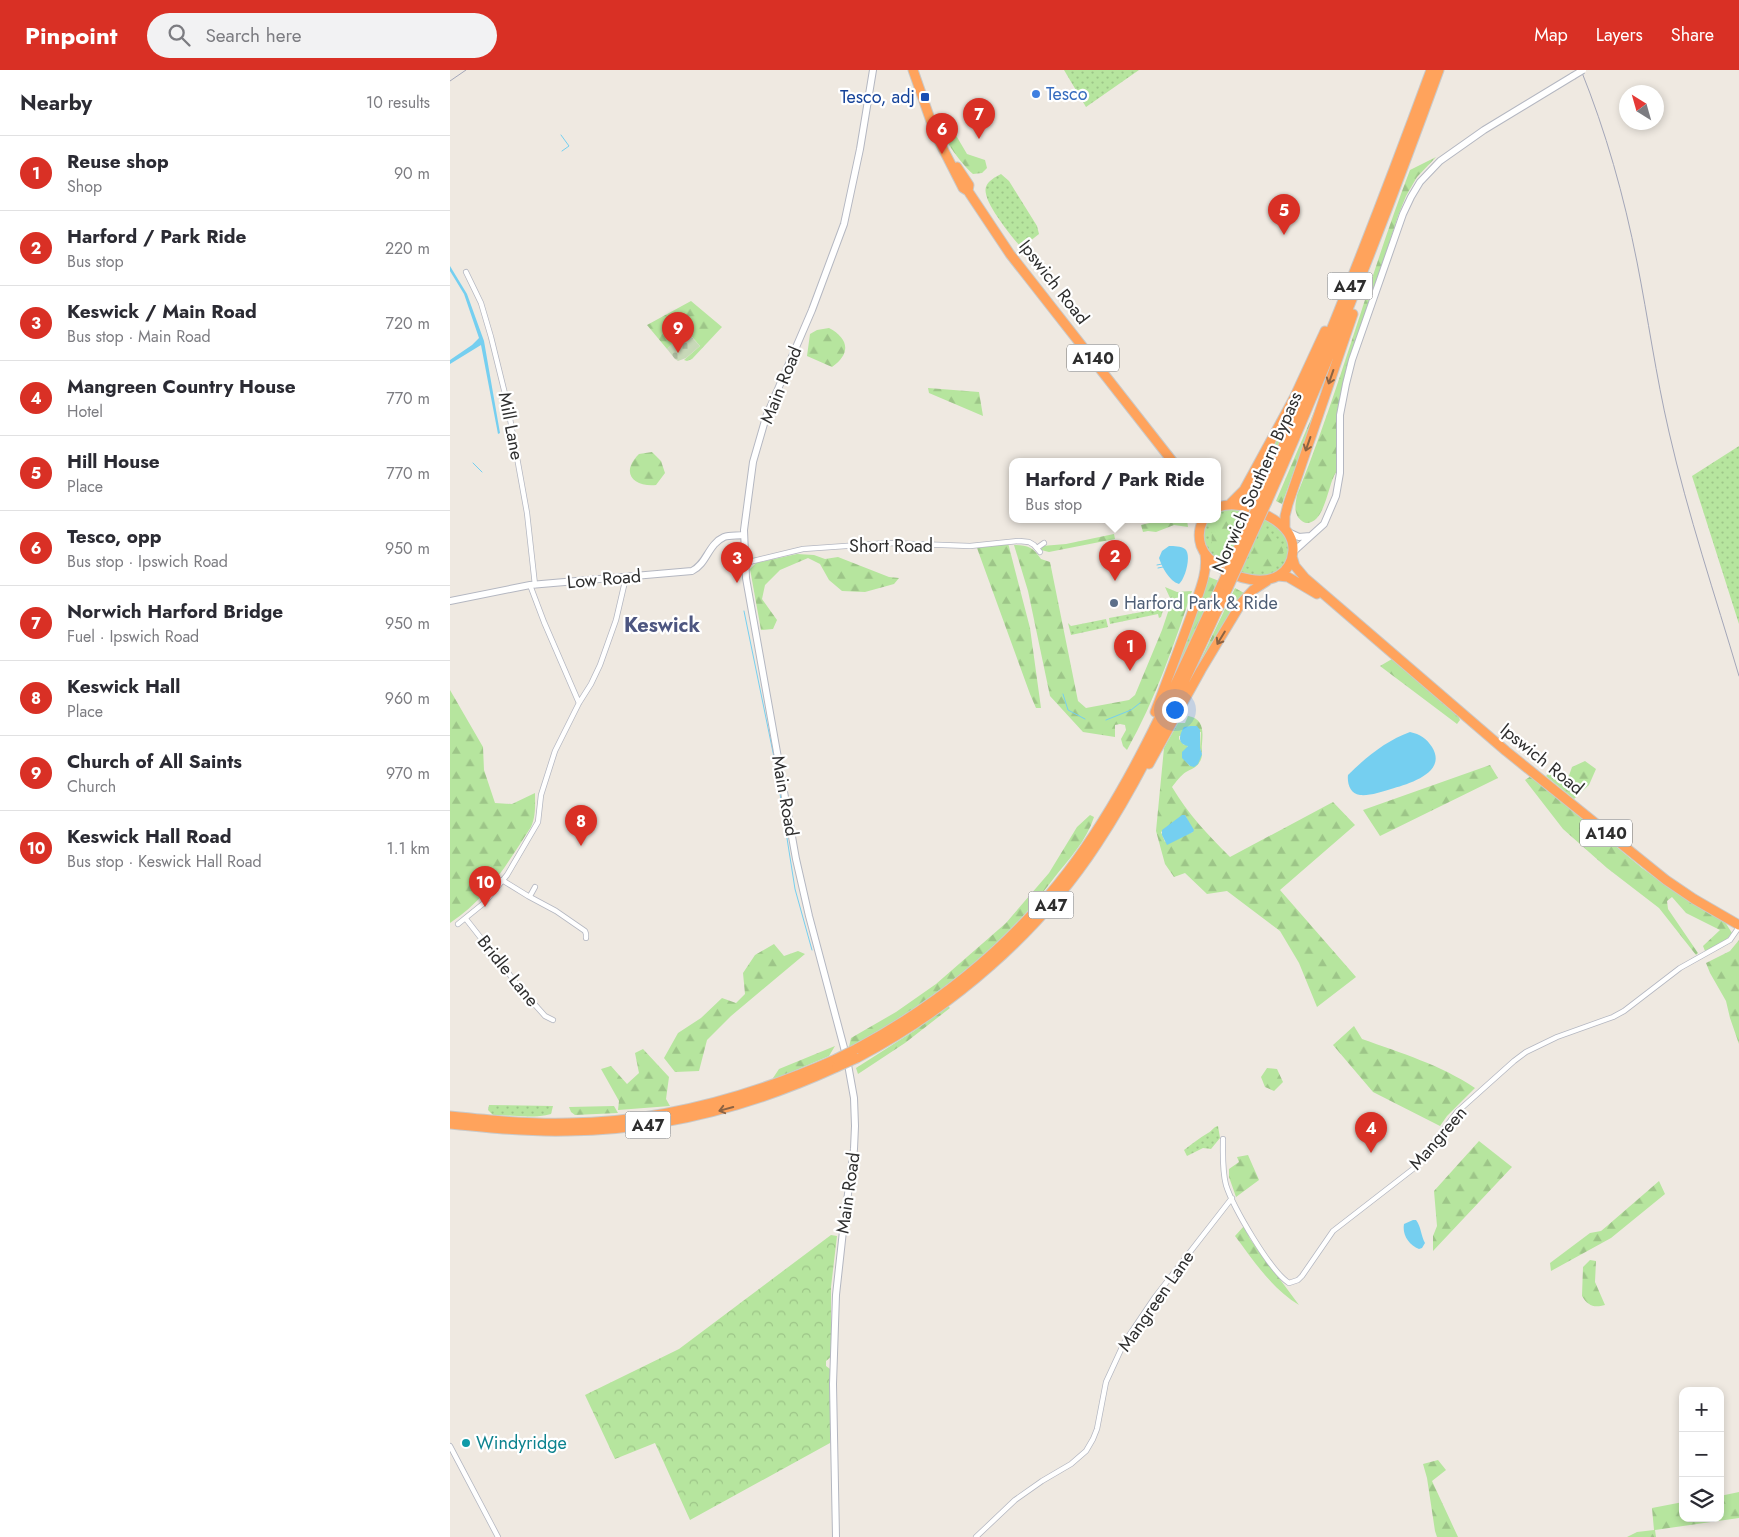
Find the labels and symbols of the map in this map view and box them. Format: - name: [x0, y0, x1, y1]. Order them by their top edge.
- place label: Tesco: [1046, 81, 1088, 107]
- place label: Tesco, adj: [840, 84, 915, 110]
- north arrow: [1619, 85, 1664, 130]
- marker: Tesco: [1030, 88, 1042, 100]
- marker: Tesco, adj: [919, 91, 931, 103]
- pin: 7: [963, 98, 995, 139]
- pin: 6: [926, 113, 958, 154]
- pin: 5: [1268, 194, 1300, 235]
- street label: Ipswich Road: [1013, 234, 1095, 330]
- road number: A47: [1328, 272, 1372, 300]
- pin: 9: [662, 312, 694, 353]
- street label: Main Road: [754, 342, 808, 428]
- road number: A140: [1067, 344, 1119, 372]
- one-way arrow: [1326, 368, 1335, 384]
- street label: Norwich Southern Bypass: [1205, 387, 1309, 577]
- street label: Mill Lane: [492, 390, 530, 462]
- one-way arrow: [1303, 435, 1312, 451]
- street label: Short Road: [849, 533, 933, 559]
- pin: 2: [1099, 540, 1131, 581]
- pin: 3: [721, 542, 753, 583]
- street label: Low Road: [566, 563, 642, 595]
- place label: Harford Park & Ride: [1124, 590, 1278, 616]
- marker: Harford Park & Ride: [1108, 597, 1120, 609]
- district label: Keswick: [624, 611, 700, 640]
- pin: 1: [1114, 630, 1146, 671]
- one-way arrow: [1215, 630, 1225, 644]
- your location: [1162, 697, 1188, 723]
- street label: Ipswich Road: [1495, 717, 1589, 801]
- street label: Main Road: [765, 754, 805, 838]
- pin: 8: [565, 805, 597, 846]
- road number: A140: [1580, 820, 1632, 846]
- pin: 10: [469, 866, 501, 907]
- road number: A47: [1028, 892, 1074, 918]
- street label: Bridle Lane: [471, 930, 545, 1012]
- street label: Mangreen: [1403, 1100, 1473, 1176]
- one-way arrow: [718, 1104, 734, 1114]
- road number: A47: [626, 1112, 670, 1138]
- pin: 4: [1355, 1112, 1387, 1153]
- street label: Main Road: [829, 1151, 867, 1235]
- street label: Mangreen Lane: [1112, 1245, 1200, 1357]
- place label: Windyridge: [476, 1430, 567, 1456]
- marker: Windyridge: [460, 1437, 472, 1449]

